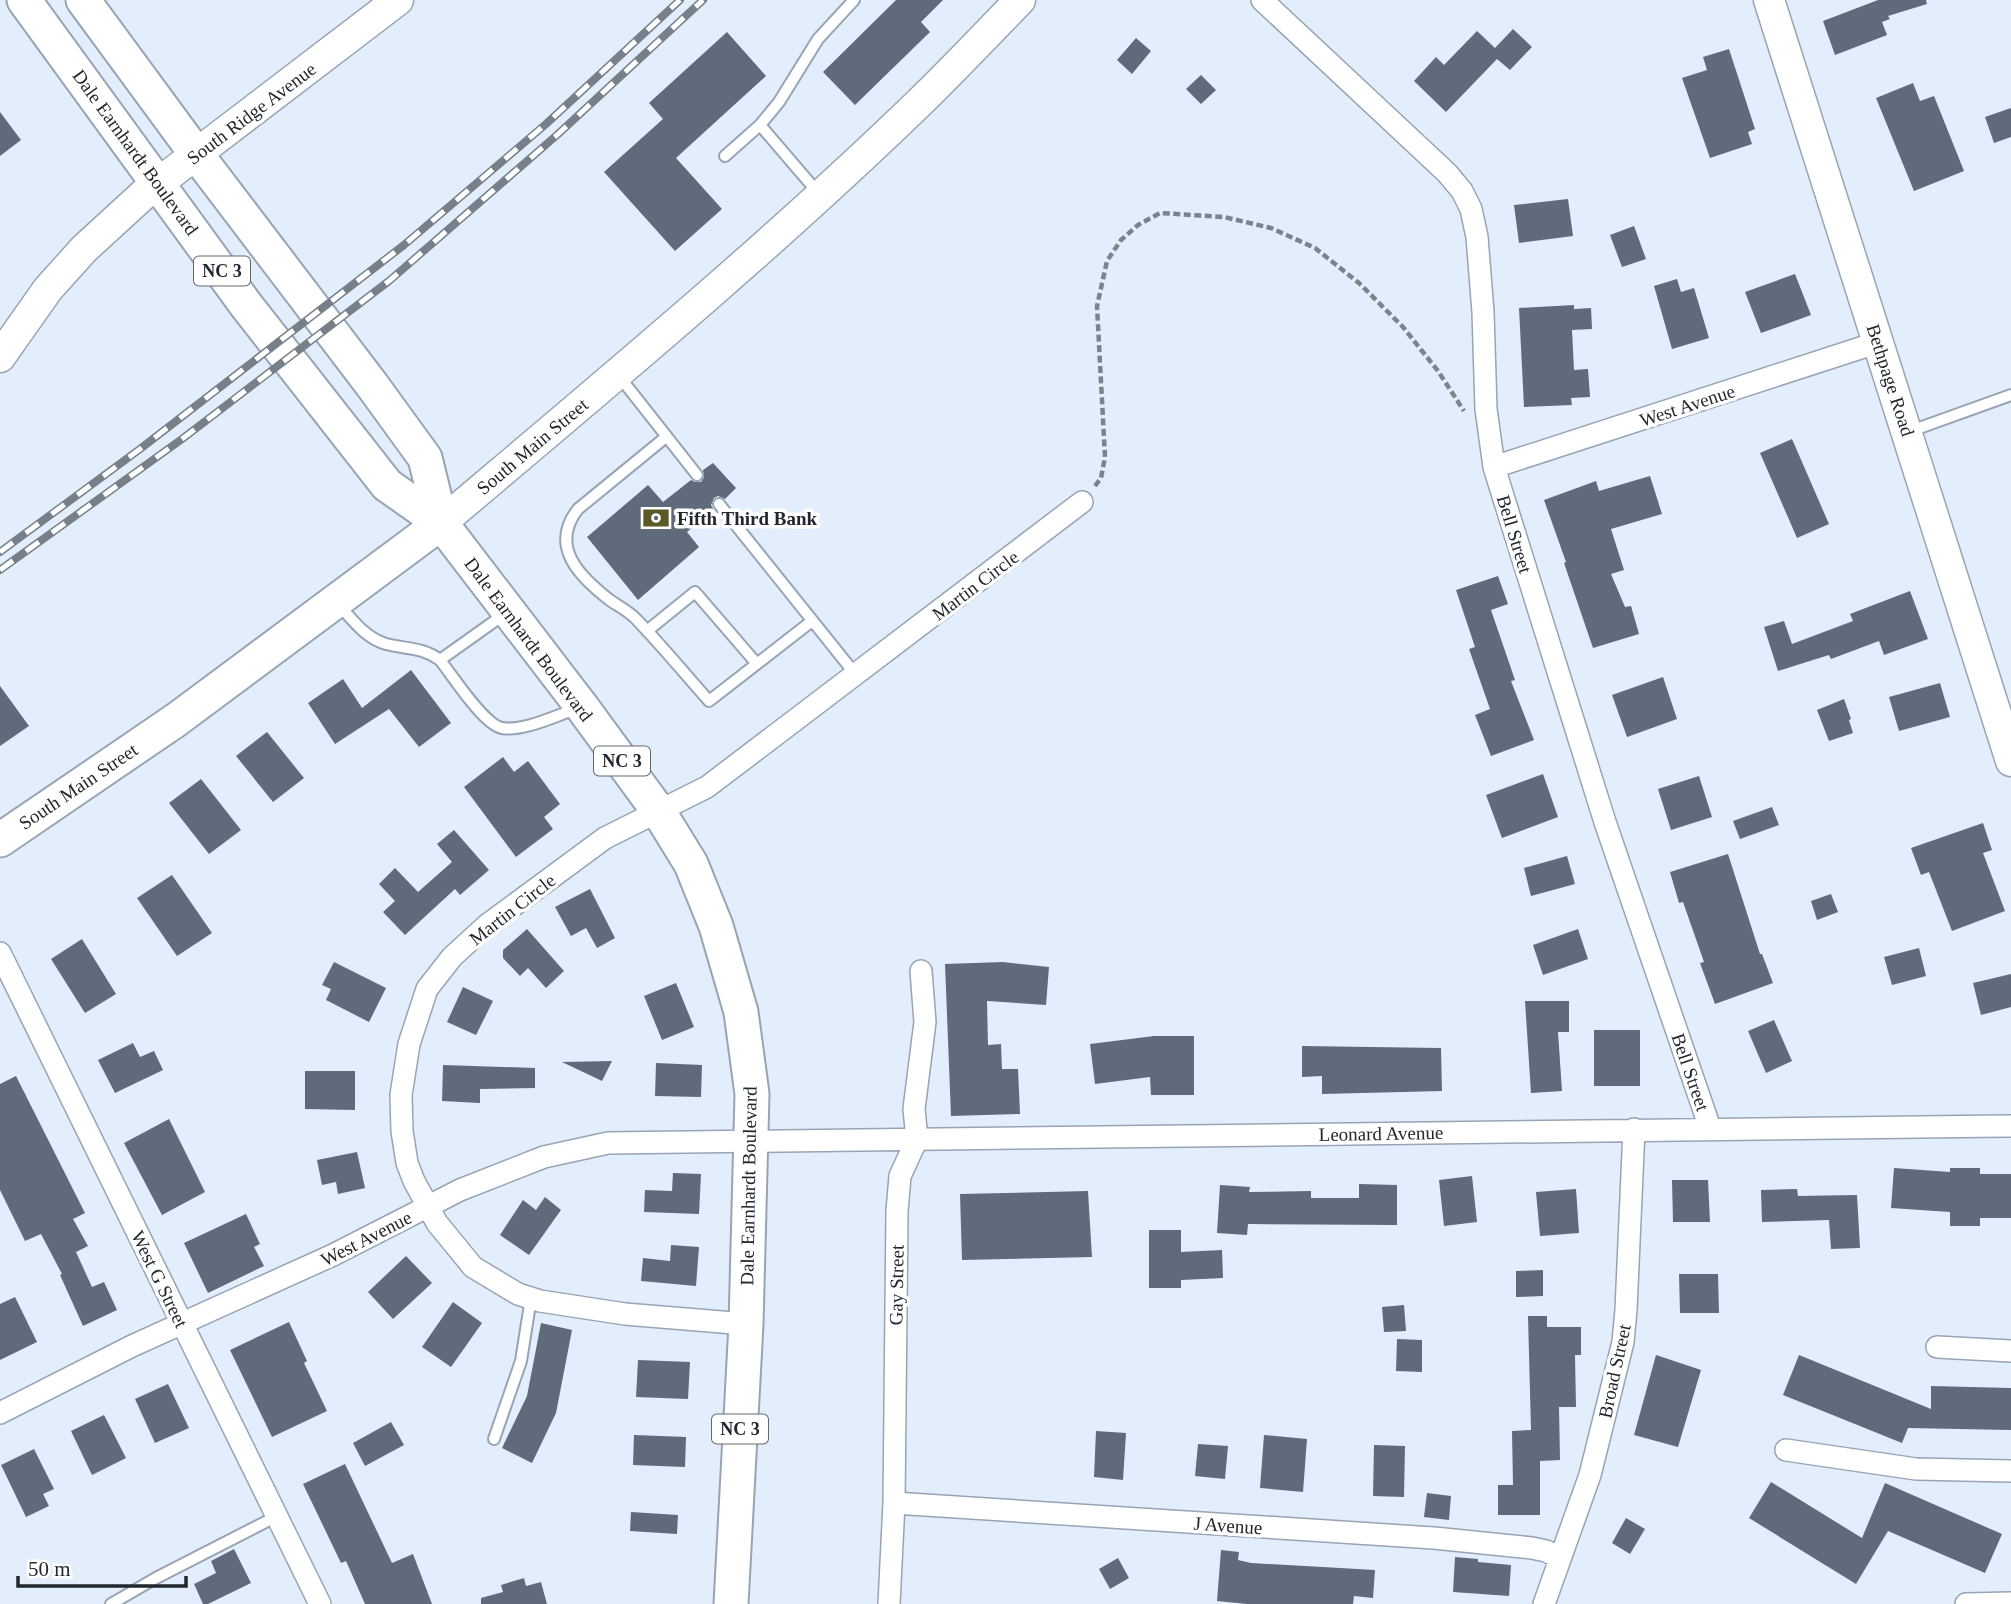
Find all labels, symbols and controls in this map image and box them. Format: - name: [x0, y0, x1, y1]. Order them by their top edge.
- street label: South Ridge Avenue: [183, 58, 320, 169]
- street label: Dale Earnhardt Boulevard: [68, 65, 203, 240]
- road number: NC 3: [194, 256, 250, 286]
- street label: Bethpage Road: [1863, 321, 1919, 439]
- street label: West Avenue: [1637, 380, 1737, 431]
- street label: South Main Street: [473, 393, 593, 499]
- street label: Bell Street: [1493, 492, 1537, 577]
- bank icon: Fifth Third Bank: [641, 503, 671, 533]
- place label: Fifth Third Bank: [677, 508, 818, 529]
- street label: Martin Circle: [928, 546, 1023, 625]
- street label: Dale Earnhardt Boulevard: [460, 553, 597, 726]
- street label: South Main Street: [15, 739, 142, 834]
- road number: NC 3: [594, 746, 650, 776]
- street label: Martin Circle: [465, 869, 559, 949]
- street label: Bell Street: [1667, 1031, 1714, 1114]
- street label: Dale Earnhardt Boulevard: [736, 1086, 761, 1286]
- street label: Leonard Avenue: [1318, 1122, 1444, 1145]
- street label: West Avenue: [317, 1207, 415, 1270]
- street label: West G Street: [127, 1227, 192, 1332]
- street label: Gay Street: [885, 1244, 908, 1326]
- street label: Broad Street: [1594, 1322, 1635, 1420]
- road number: NC 3: [712, 1414, 768, 1444]
- street label: J Avenue: [1193, 1513, 1263, 1538]
- scale bar: [18, 1544, 186, 1588]
- text: 50 m: [28, 1557, 71, 1581]

